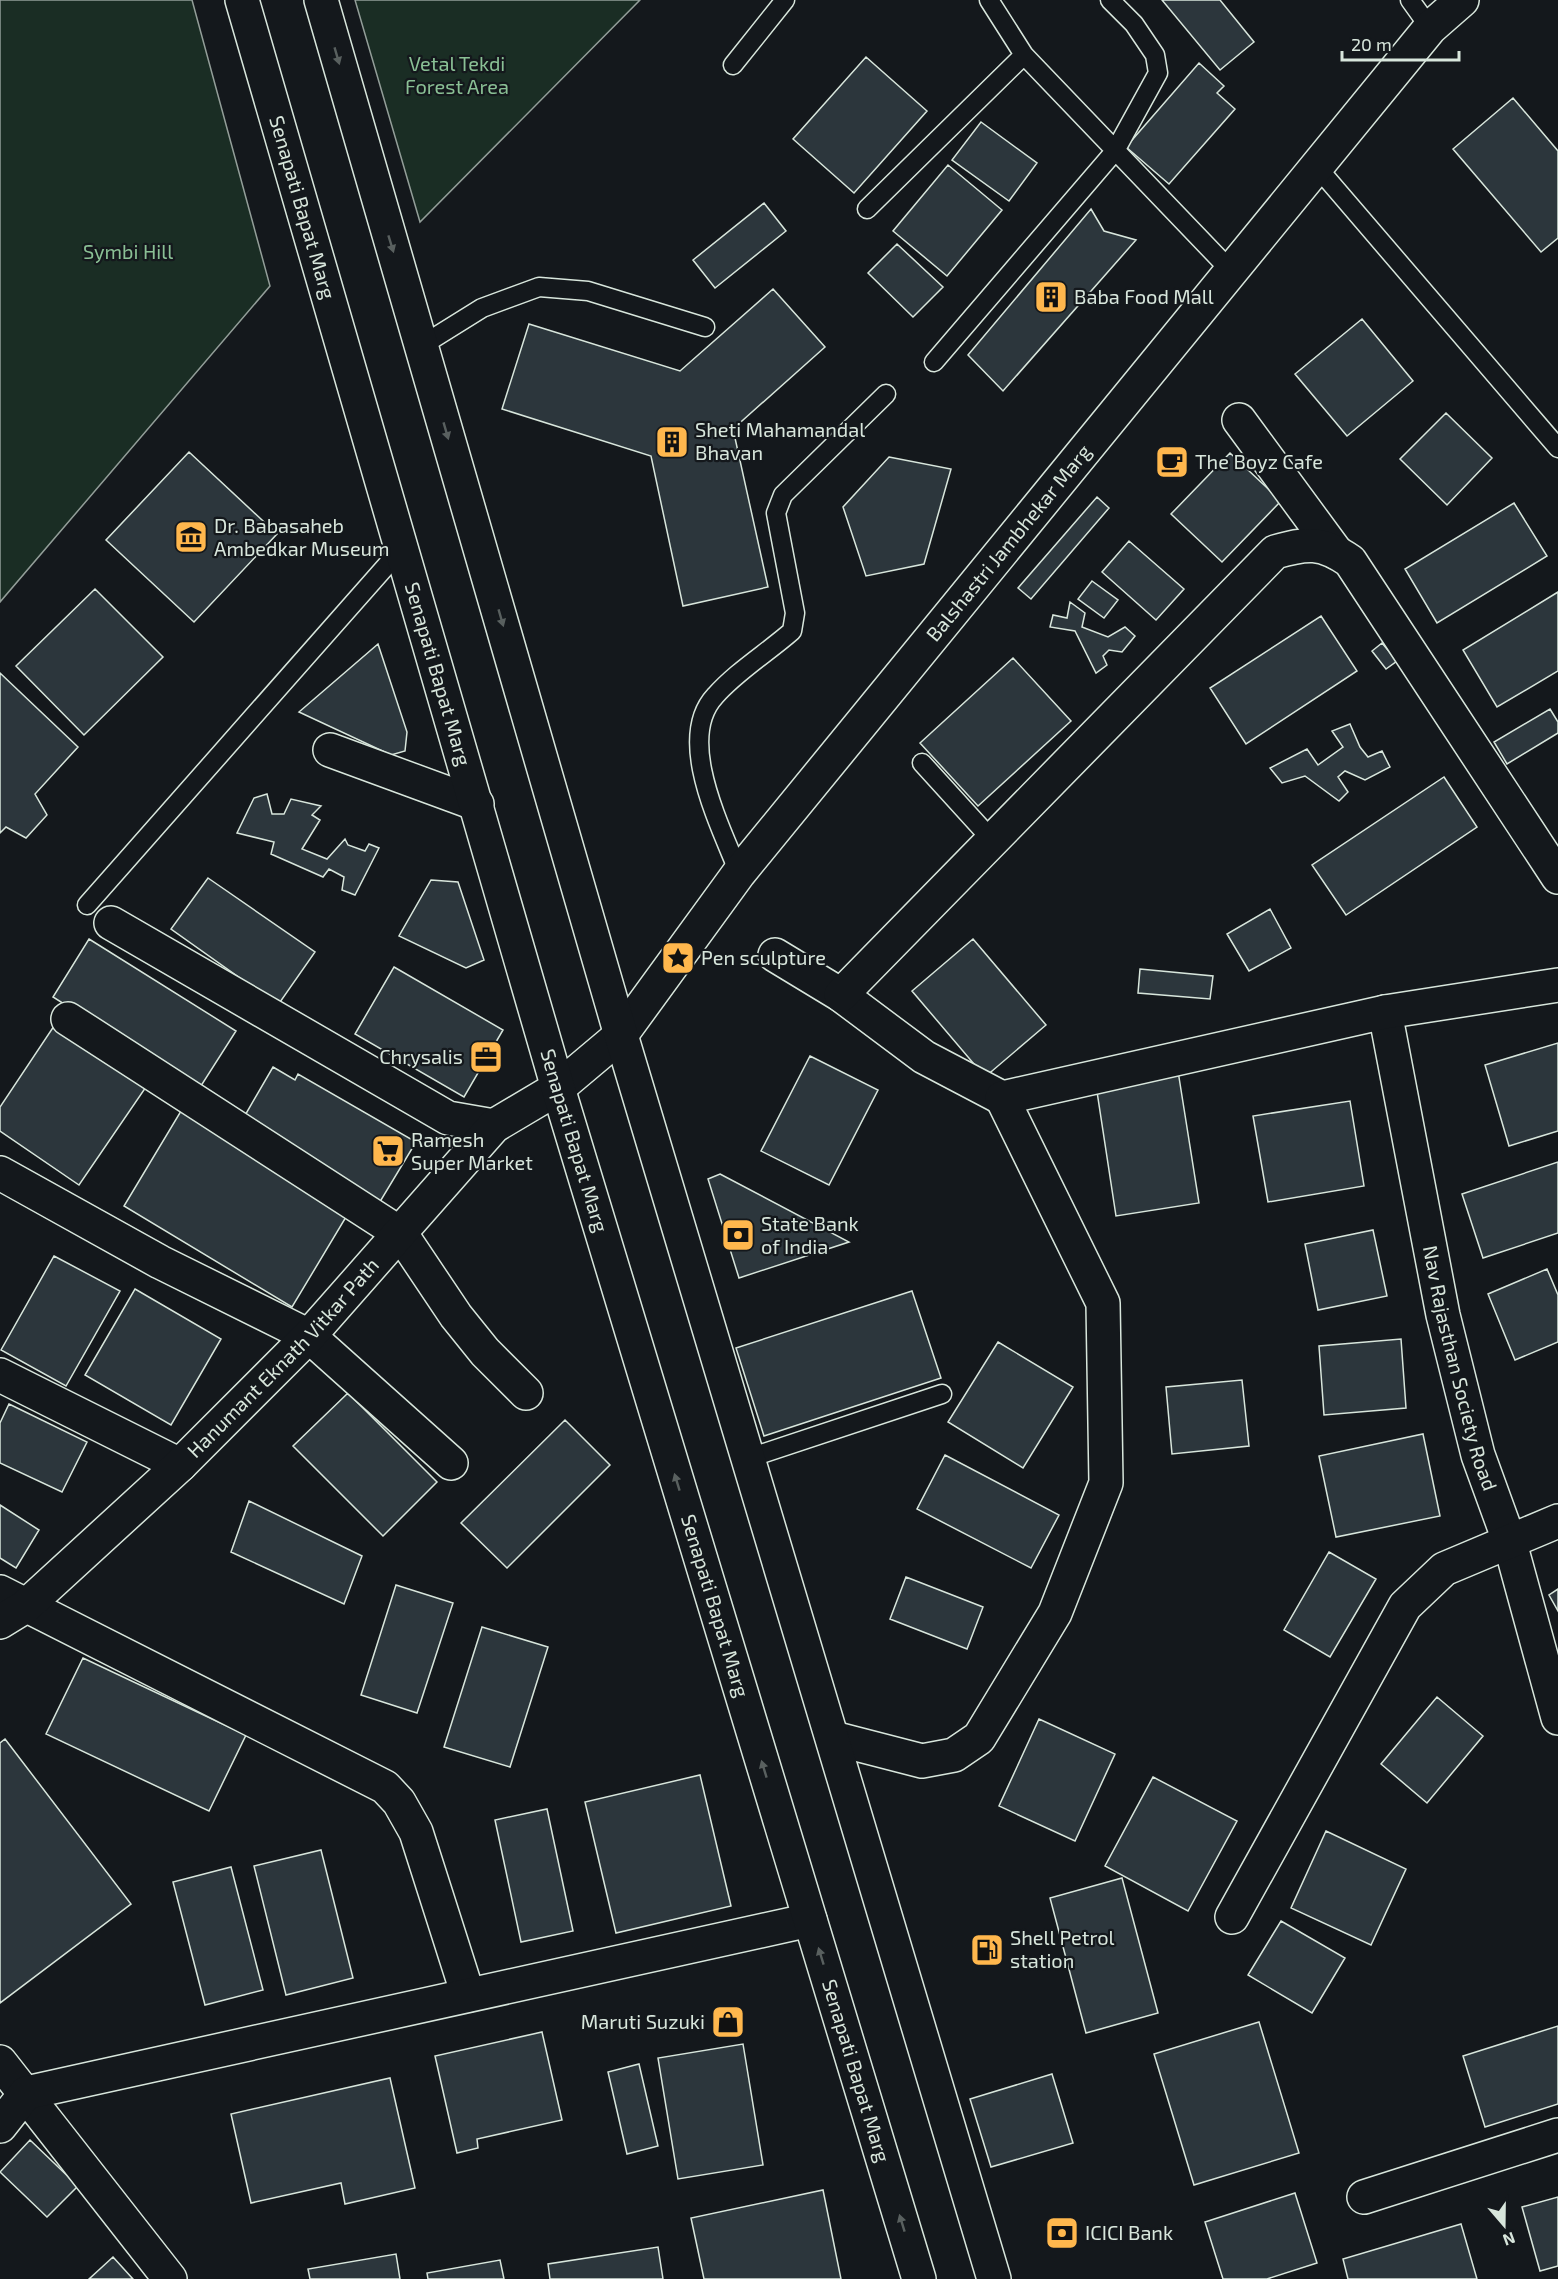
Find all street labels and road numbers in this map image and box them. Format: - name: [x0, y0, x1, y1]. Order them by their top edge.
- street label: Senapati Bapat Marg: [265, 113, 341, 302]
- street label: Balshastri Jambhekar Marg: [921, 439, 1095, 646]
- street label: Senapati Bapat Marg: [401, 579, 477, 768]
- street label: Senapati Bapat Marg: [536, 1046, 614, 1235]
- street label: Nav Rajasthan Society Road: [1419, 1243, 1503, 1494]
- street label: Hanumant Eknath Vitkar Path: [182, 1253, 383, 1462]
- street label: Senapati Bapat Marg: [677, 1511, 755, 1700]
- street label: Senapati Bapat Marg: [818, 1976, 896, 2165]

